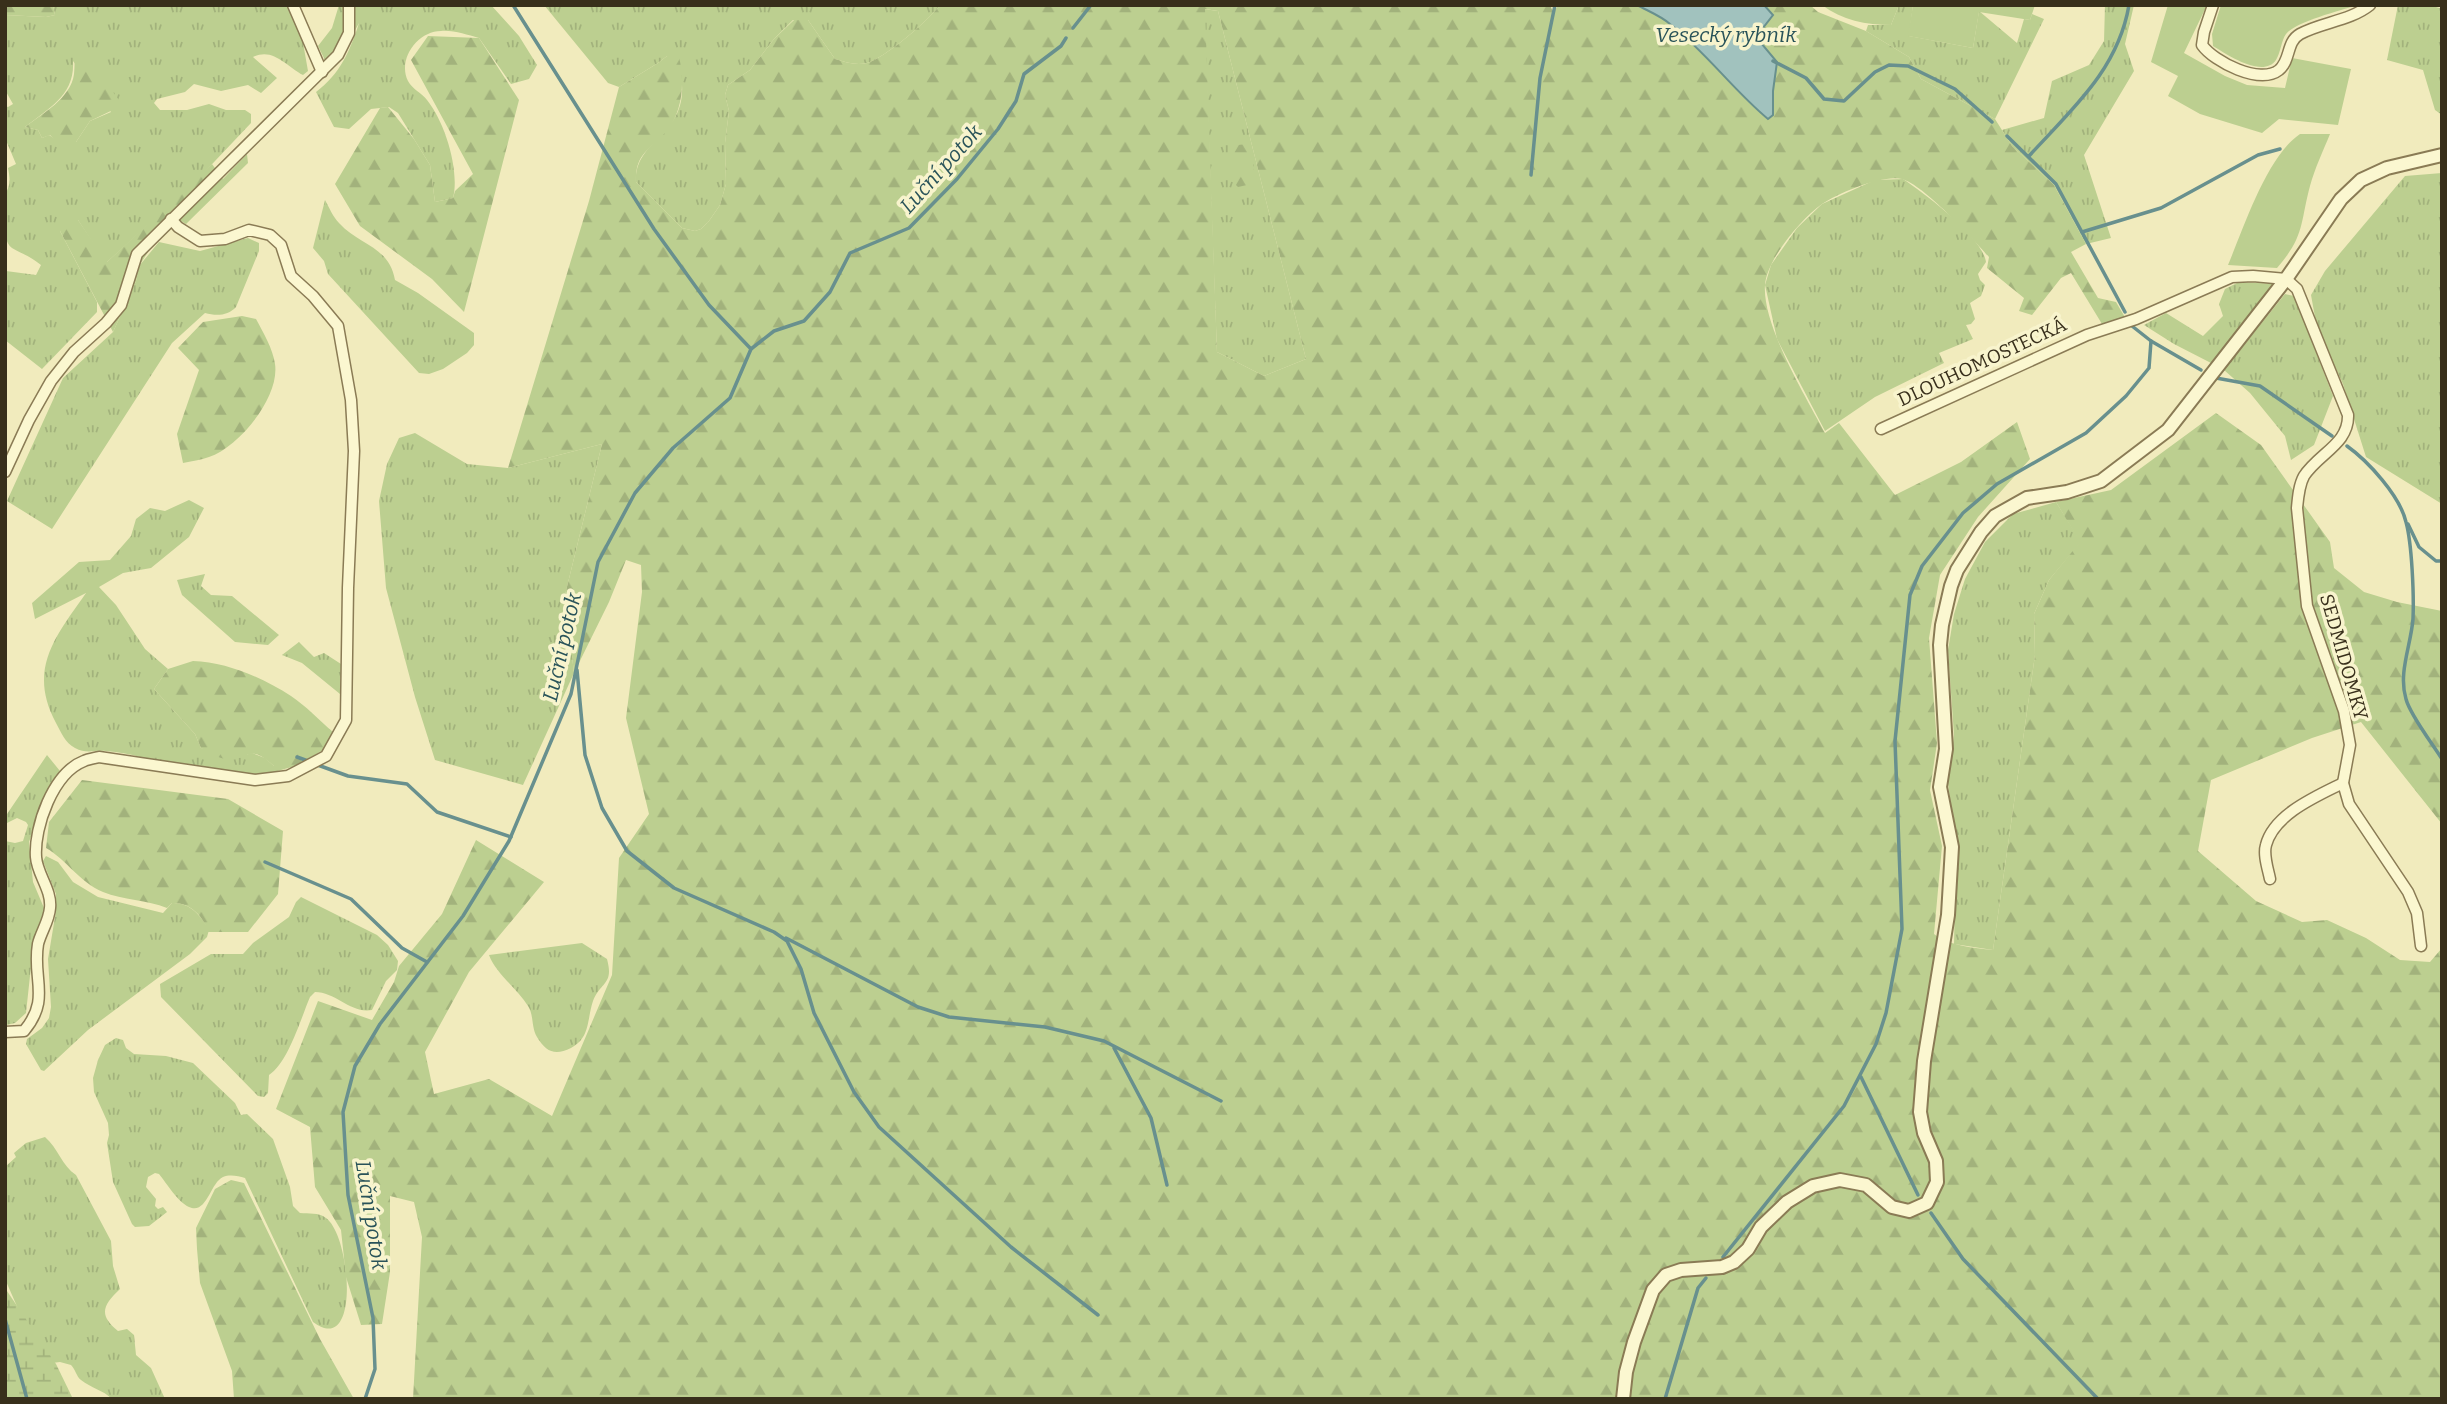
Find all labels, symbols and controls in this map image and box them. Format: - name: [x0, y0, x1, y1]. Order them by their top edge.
- water label: Vesecký rybník: [1655, 22, 1797, 48]
- water label: Luční potok: [894, 119, 988, 219]
- street label: DLOUHOMOSTECKÁ: [1894, 313, 2071, 411]
- water label: Luční potok: [537, 590, 587, 704]
- street label: SEDMIDOMKY: [2315, 591, 2373, 723]
- water label: Luční potok: [350, 1158, 393, 1272]

